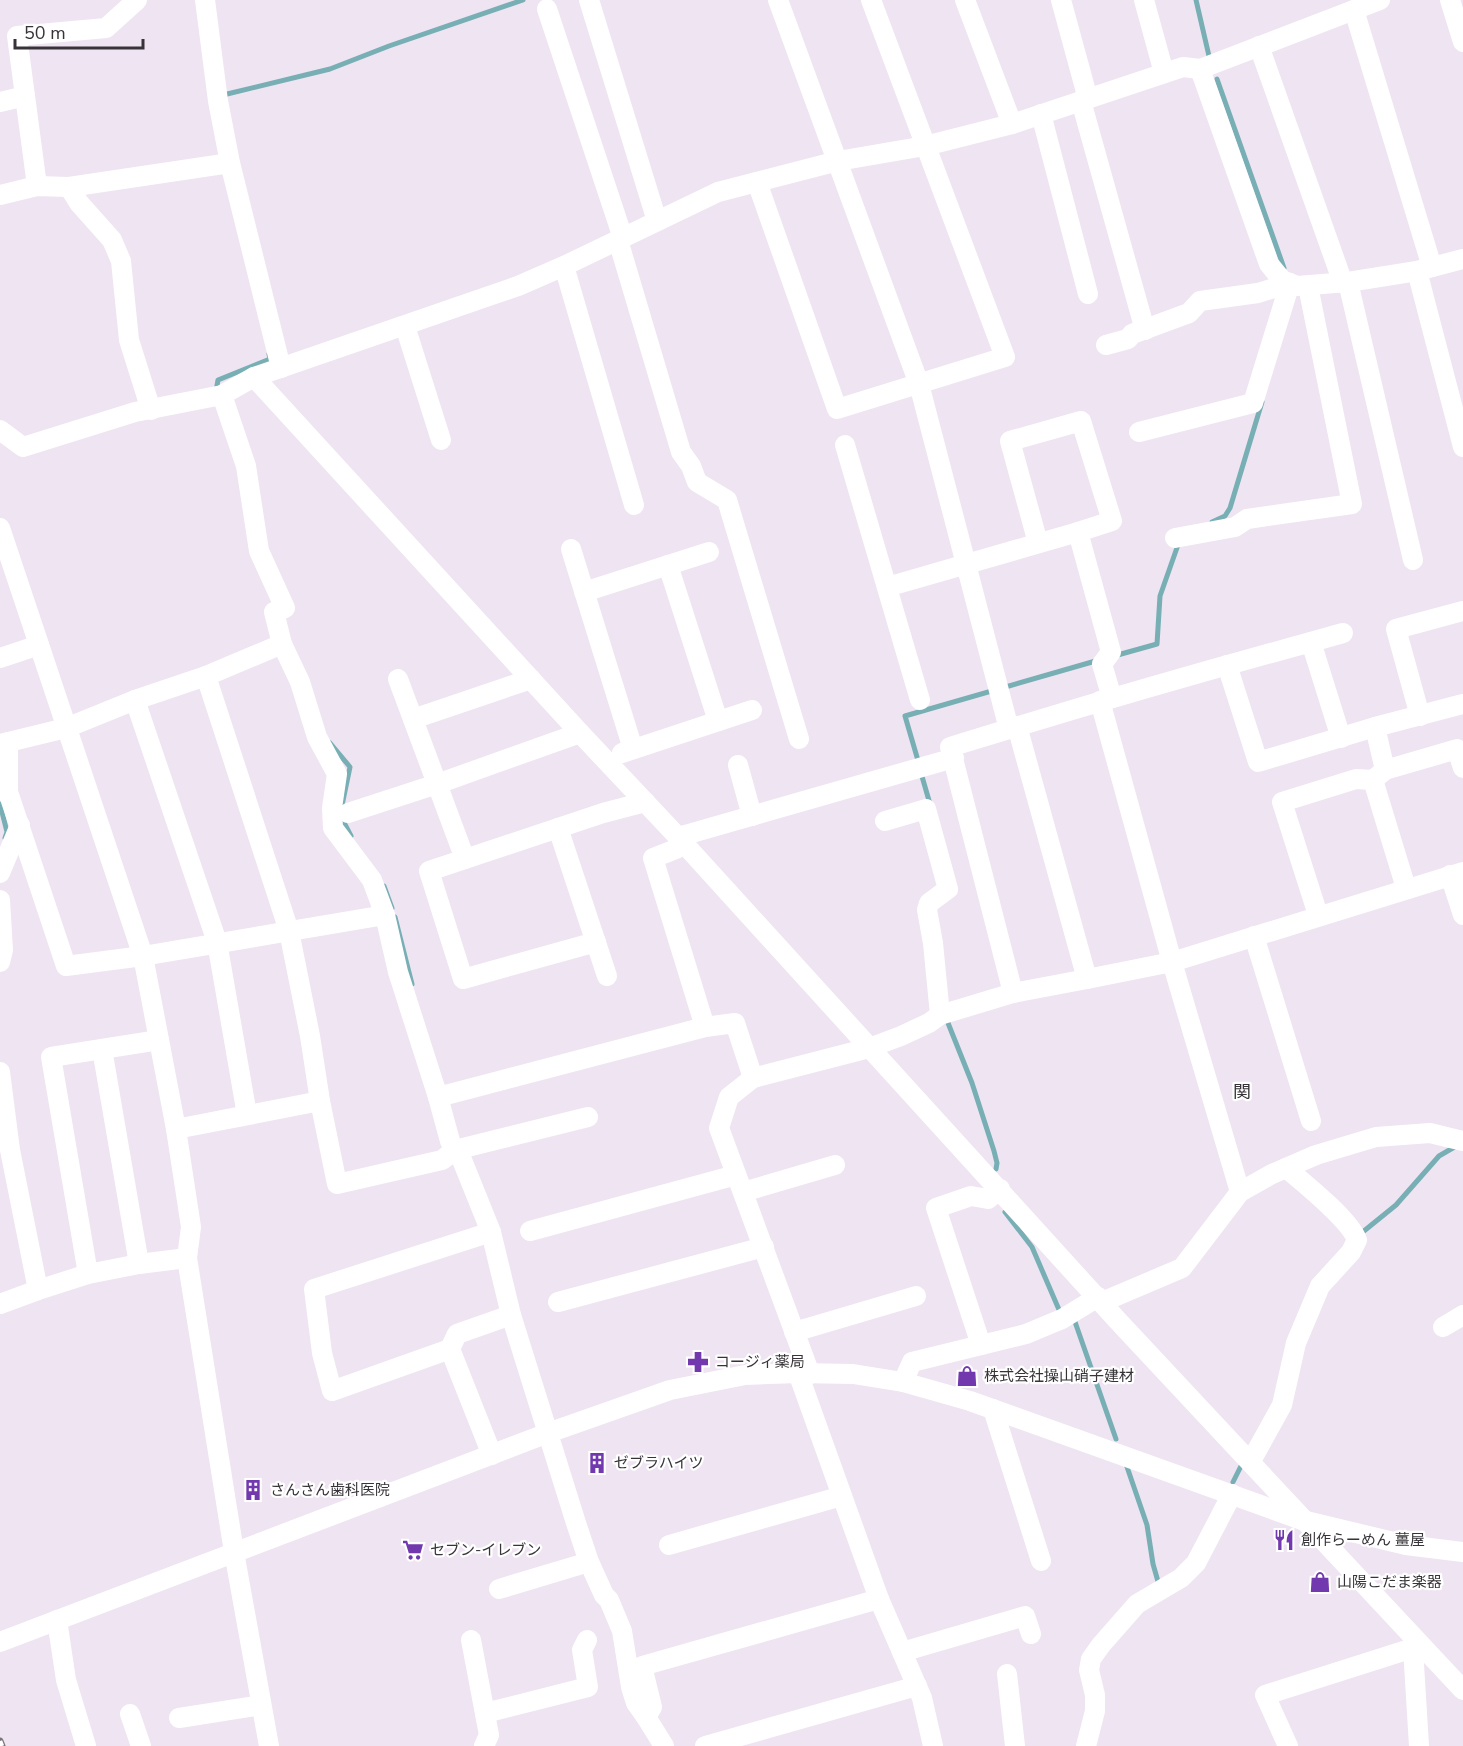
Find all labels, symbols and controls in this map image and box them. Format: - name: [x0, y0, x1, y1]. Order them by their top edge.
- scale bar: [15, 12, 142, 50]
- text: 50 m: [24, 21, 66, 45]
- district label: 関: [1233, 1080, 1251, 1104]
- pharmacy icon: コージィ薬局: [686, 1350, 710, 1374]
- place label: コージィ薬局: [715, 1352, 805, 1372]
- shop icon: 株式会社操山硝子建材: [955, 1364, 979, 1388]
- place label: 株式会社操山硝子建材: [984, 1366, 1134, 1386]
- building icon: ゼブラハイツ: [585, 1451, 609, 1475]
- place label: ゼブラハイツ: [614, 1453, 704, 1473]
- building icon: さんさん歯科医院: [241, 1478, 265, 1502]
- place label: さんさん歯科医院: [270, 1480, 390, 1500]
- restaurant icon: 創作らーめん 薑屋: [1272, 1528, 1296, 1552]
- place label: 創作らーめん 薑屋: [1301, 1530, 1425, 1550]
- supermarket icon: セブン-イレブン: [401, 1538, 425, 1562]
- place label: セブン-イレブン: [430, 1540, 541, 1560]
- shop icon: 山陽こだま楽器: [1308, 1570, 1332, 1594]
- place label: 山陽こだま楽器: [1337, 1572, 1442, 1592]

